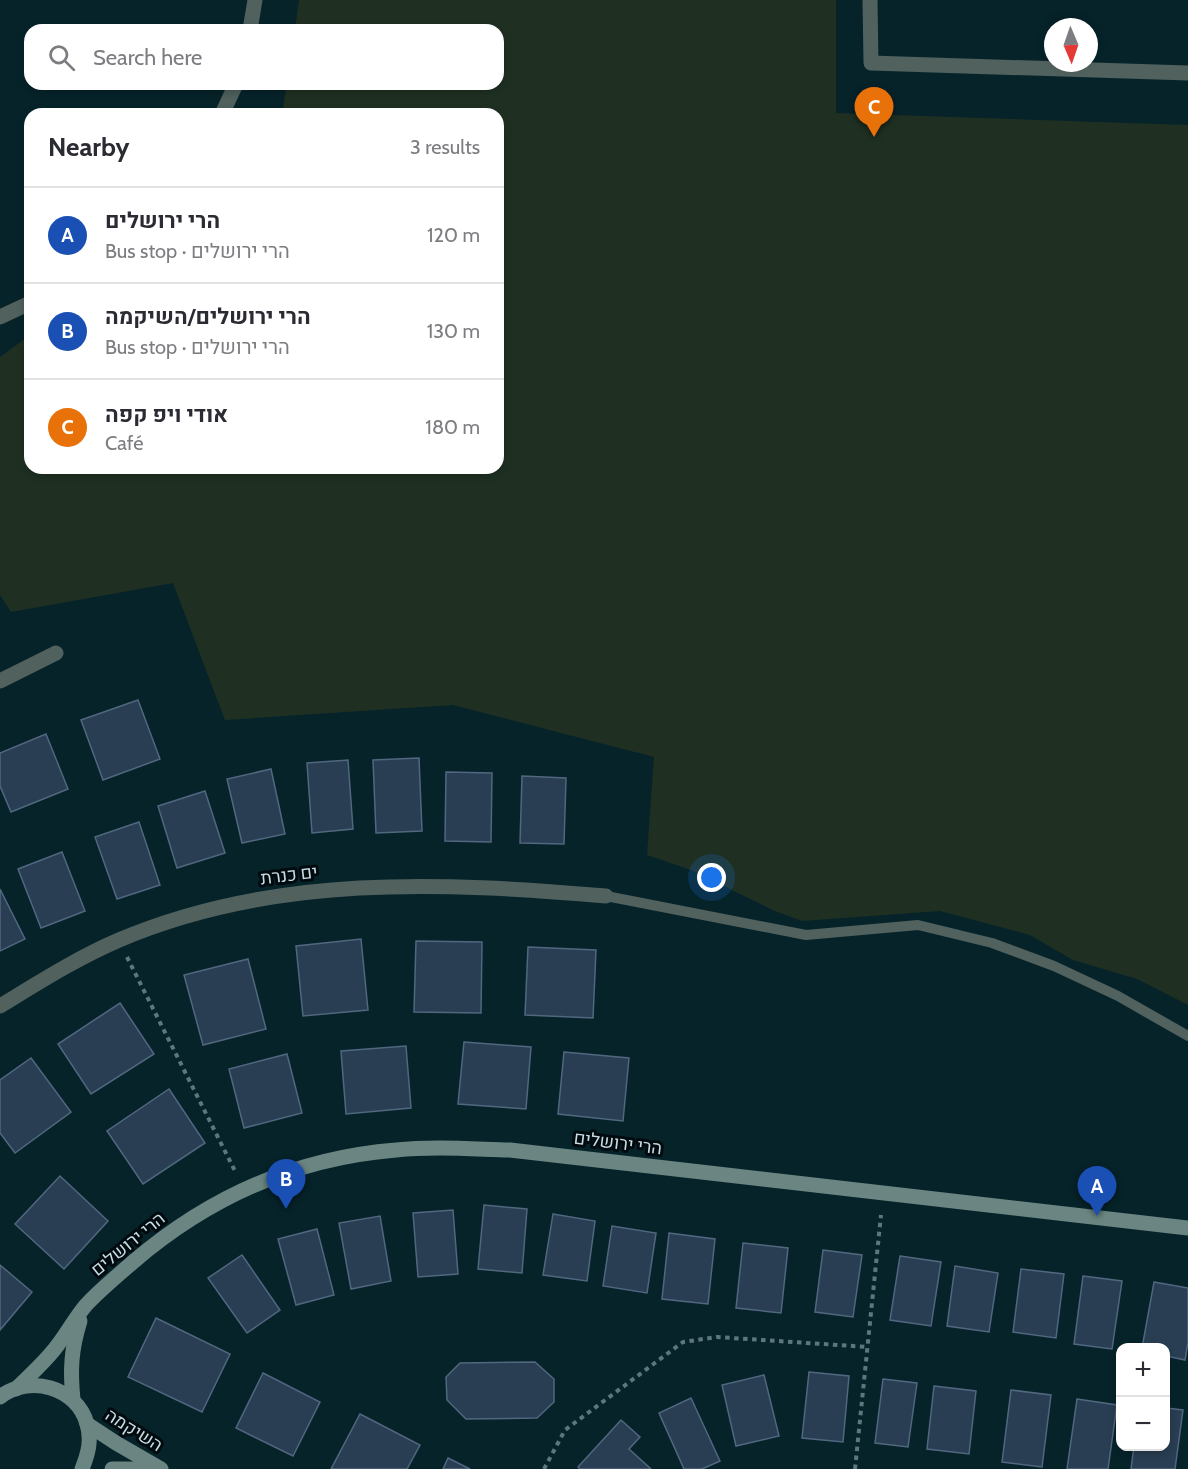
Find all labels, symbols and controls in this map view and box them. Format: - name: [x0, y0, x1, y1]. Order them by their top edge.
- north arrow: [1044, 18, 1098, 72]
- search box: [24, 24, 504, 90]
- icon: search: [45, 41, 78, 74]
- text: Search here: [93, 44, 202, 71]
- pin: C: [854, 88, 894, 137]
- text: Nearby: [48, 131, 129, 163]
- text: 3 results: [410, 135, 480, 159]
- text: הרי ירושלים: [105, 207, 220, 234]
- text: A: [61, 223, 74, 247]
- text: 120 m: [427, 223, 480, 247]
- text: Bus stop · הרי ירושלים: [105, 239, 290, 263]
- text: הרי ירושלים/השיקמה: [105, 303, 311, 330]
- text: B: [61, 319, 74, 343]
- text: 130 m: [427, 319, 480, 343]
- text: Bus stop · הרי ירושלים: [105, 335, 290, 359]
- text: אודי ויפ קפה: [105, 401, 228, 428]
- text: C: [61, 415, 74, 439]
- text: 180 m: [425, 415, 480, 439]
- text: Café: [105, 431, 143, 455]
- street label: ים כנרת: [259, 861, 319, 889]
- your location: [697, 863, 726, 892]
- street label: הרי ירושלים: [573, 1127, 663, 1159]
- pin: B: [266, 1160, 306, 1209]
- pin: A: [1078, 1166, 1116, 1216]
- street label: הרי ירושלים: [87, 1207, 169, 1281]
- map controls: [1116, 1343, 1170, 1451]
- button: +: [1116, 1343, 1170, 1397]
- button: −: [1116, 1397, 1170, 1451]
- street label: השיקמה: [101, 1404, 167, 1456]

